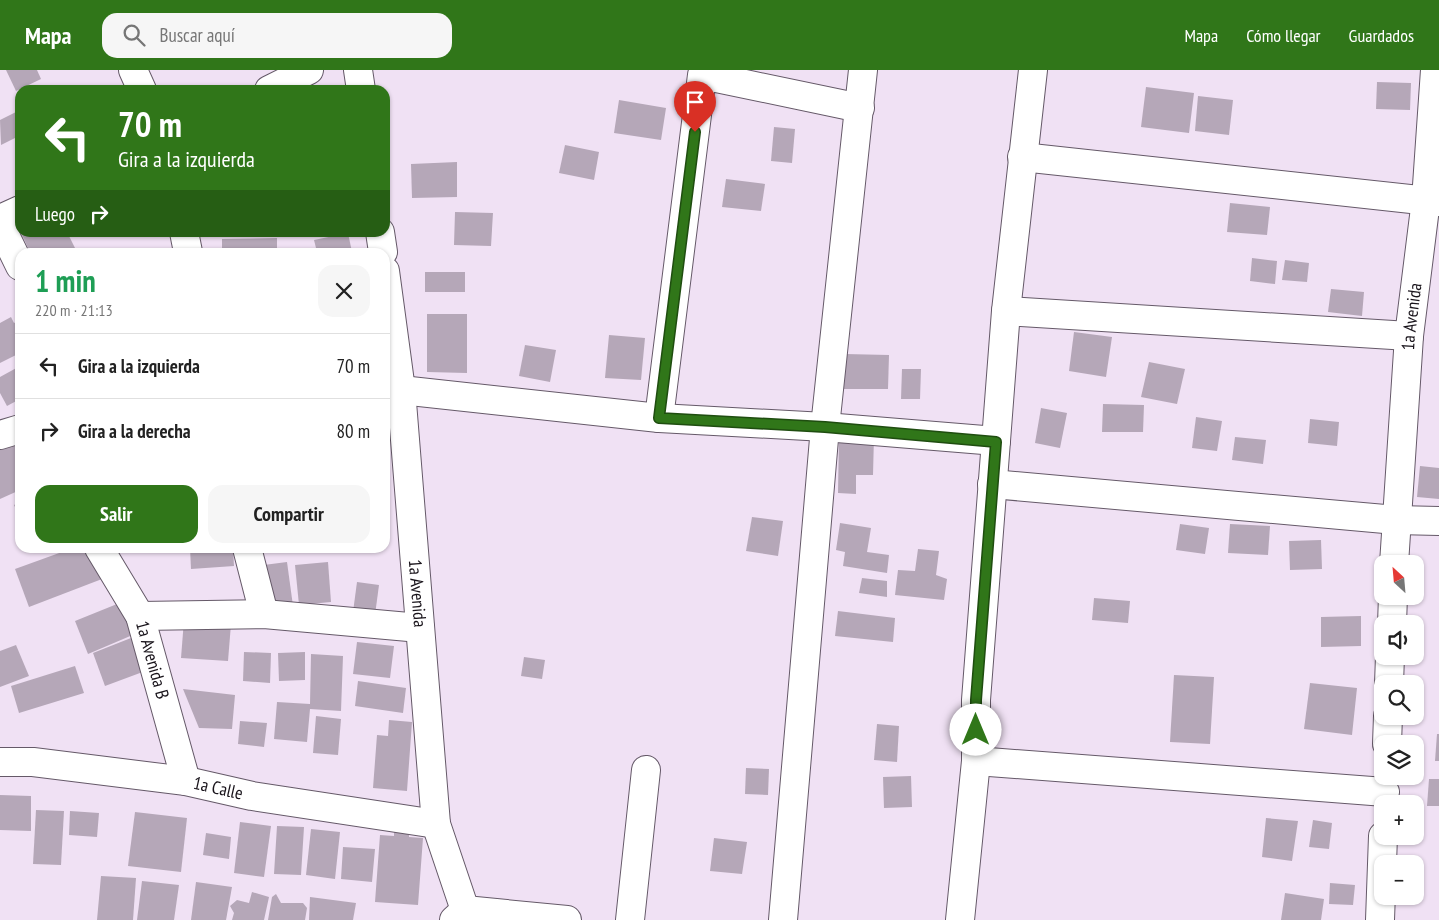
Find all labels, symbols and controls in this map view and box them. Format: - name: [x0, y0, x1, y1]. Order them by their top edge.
- search box: [102, 13, 452, 58]
- text: Mapa: [25, 20, 72, 51]
- icon: search: [120, 21, 148, 49]
- text: Buscar aquí: [160, 23, 235, 47]
- text: Mapa: [1184, 24, 1218, 47]
- text: Cómo llegar: [1246, 24, 1321, 47]
- text: Guardados: [1349, 24, 1414, 47]
- pin: [674, 81, 716, 132]
- icon: arrive: [681, 88, 709, 116]
- text: 70 m: [118, 101, 182, 147]
- icon: left: [35, 105, 100, 170]
- text: Gira a la izquierda: [118, 145, 255, 173]
- icon: right: [85, 200, 113, 228]
- text: Luego: [35, 202, 75, 226]
- text: 1 min: [35, 261, 96, 300]
- button: close: [318, 265, 370, 317]
- street label: 1a Avenida: [1396, 281, 1427, 351]
- text: 220 m · 21:13: [35, 300, 113, 320]
- icon: left: [35, 352, 63, 380]
- text: Gira a la izquierda: [78, 354, 200, 378]
- text: 70 m: [337, 354, 370, 378]
- icon: right: [35, 417, 63, 445]
- text: Gira a la derecha: [78, 419, 191, 443]
- text: 80 m: [337, 419, 370, 443]
- button: Salir: [35, 485, 198, 543]
- button: Compartir: [208, 485, 370, 543]
- north arrow: [1374, 555, 1424, 605]
- map controls: [1374, 555, 1424, 905]
- street label: 1a Avenida: [404, 558, 432, 628]
- button: sound: [1374, 615, 1424, 665]
- street label: 1a Avenida B: [131, 618, 175, 701]
- button: search: [1374, 675, 1424, 725]
- position arrow: [949, 703, 1001, 755]
- button: layers: [1374, 735, 1424, 785]
- street label: 1a Calle: [191, 771, 245, 805]
- button: +: [1374, 795, 1424, 845]
- button: −: [1374, 855, 1424, 905]

